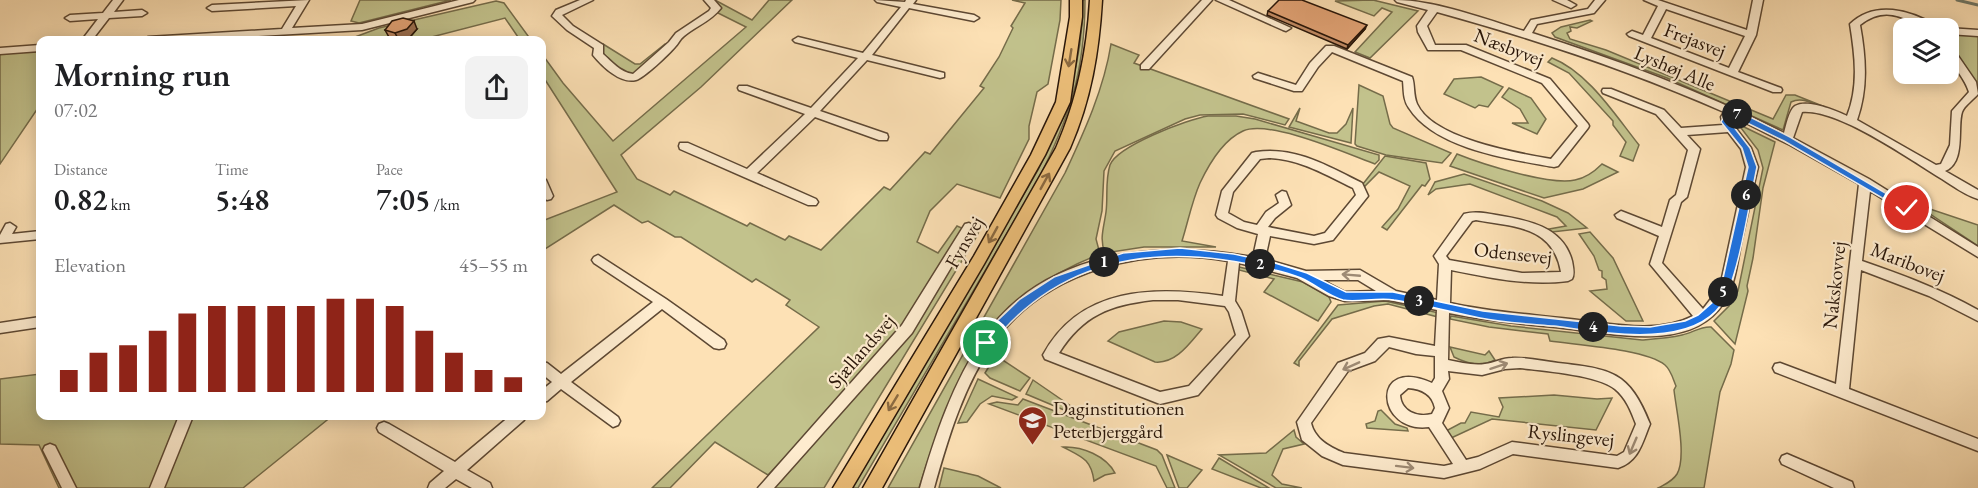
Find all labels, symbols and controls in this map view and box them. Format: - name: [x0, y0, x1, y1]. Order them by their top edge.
- street label: Frejasvej: [1660, 16, 1730, 64]
- map controls: [1893, 18, 1959, 84]
- button: layers: [1893, 18, 1959, 84]
- street label: Næsbyvej: [1470, 22, 1548, 72]
- street label: Lyshøj Alle: [1630, 39, 1720, 97]
- one-way arrow: [1065, 48, 1076, 67]
- text: Morning run: [54, 53, 231, 96]
- button: share: [465, 56, 528, 119]
- text: 07:02: [54, 97, 97, 123]
- pin: 7: [1722, 99, 1752, 129]
- text: 7: [1733, 103, 1741, 124]
- text: Distance: [54, 159, 107, 180]
- text: Time: [215, 159, 248, 180]
- text: Pace: [376, 159, 403, 180]
- one-way arrow: [1039, 173, 1051, 190]
- text: 0.82: [54, 180, 107, 219]
- text: 5:48: [215, 180, 269, 219]
- text: 7:05: [376, 180, 430, 219]
- pin: 6: [1731, 180, 1761, 210]
- pin: [1881, 182, 1932, 233]
- text: 6: [1742, 184, 1750, 205]
- icon: check: [1890, 191, 1923, 224]
- text: km: [107, 194, 131, 215]
- text: /km: [430, 194, 460, 215]
- street label: Fynsvej: [939, 211, 989, 273]
- one-way arrow: [987, 226, 999, 243]
- street label: Odensevej: [1473, 236, 1553, 270]
- street label: Maribovej: [1867, 236, 1949, 288]
- street label: Nakskovvej: [1816, 240, 1852, 330]
- pin: 1: [1089, 247, 1119, 277]
- pin: 2: [1245, 249, 1275, 279]
- text: 1: [1100, 251, 1108, 272]
- text: Elevation: [54, 252, 126, 278]
- text: 45–55 m: [459, 252, 528, 278]
- text: 2: [1256, 253, 1264, 274]
- one-way arrow: [1342, 270, 1362, 281]
- pin: 5: [1708, 277, 1738, 307]
- text: 5: [1719, 281, 1727, 302]
- pin: 3: [1404, 286, 1434, 316]
- text: 3: [1415, 290, 1423, 311]
- street label: Sjællandsvej: [822, 308, 900, 394]
- pin: 4: [1578, 312, 1608, 342]
- text: 4: [1589, 316, 1597, 337]
- pin: [960, 317, 1011, 368]
- icon: arrive: [969, 326, 1002, 359]
- one-way arrow: [1342, 360, 1360, 372]
- one-way arrow: [1489, 360, 1508, 371]
- one-way arrow: [887, 394, 899, 411]
- place label: Daginstitutionen Peterbjerggård: [1053, 395, 1185, 444]
- school or university icon: Daginstitutionen Peterbjerggård: [1016, 404, 1048, 446]
- street label: Ryslingevej: [1526, 418, 1616, 452]
- one-way arrow: [1627, 436, 1638, 454]
- one-way arrow: [1395, 461, 1414, 472]

